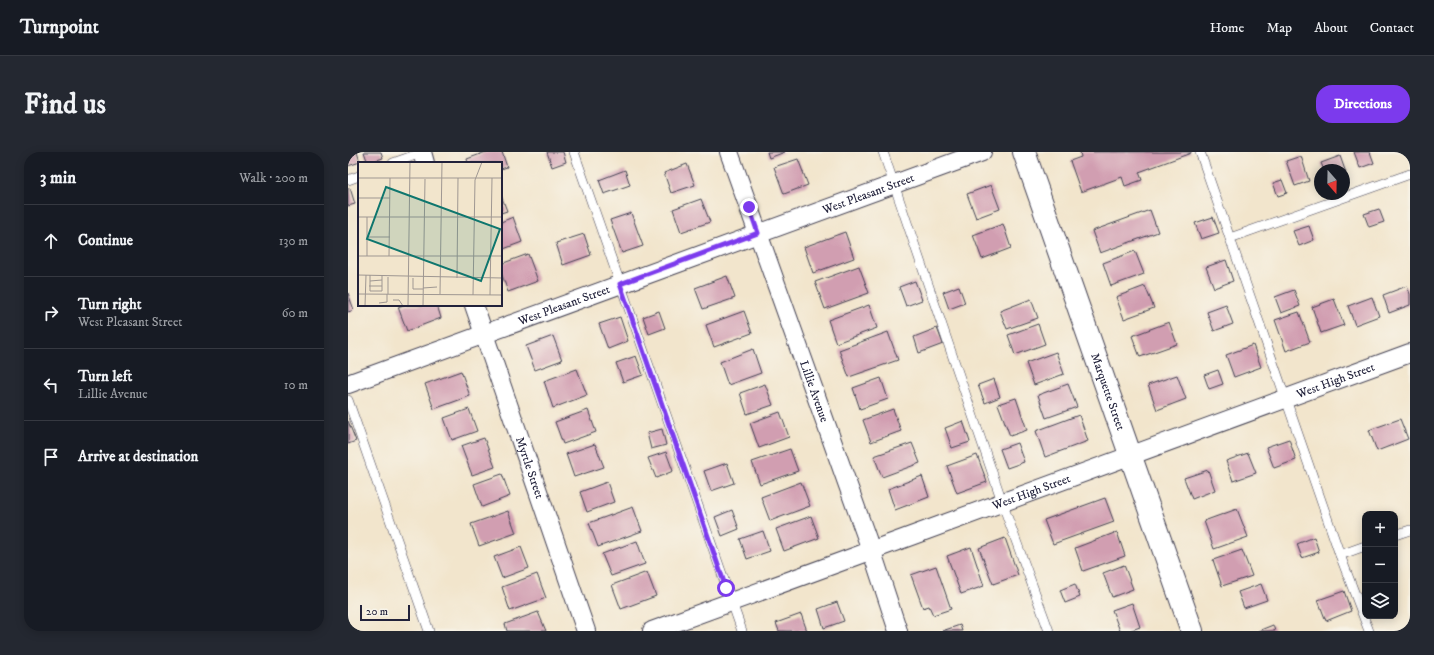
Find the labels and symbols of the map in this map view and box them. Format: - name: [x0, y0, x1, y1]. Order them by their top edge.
- inset map: [358, 162, 502, 306]
- north arrow: [1314, 164, 1350, 200]
- street label: West Pleasant Street: [819, 170, 916, 218]
- route end: [740, 198, 758, 216]
- street label: West Pleasant Street: [515, 281, 612, 329]
- street label: Marquette Street: [1088, 351, 1129, 432]
- street label: Lillie Avenue: [796, 358, 832, 424]
- street label: West High Street: [1293, 359, 1377, 402]
- street label: Myrtle Street: [512, 435, 547, 501]
- street label: West High Street: [989, 471, 1073, 513]
- route start: [717, 579, 735, 597]
- scale bar: [360, 603, 410, 622]

